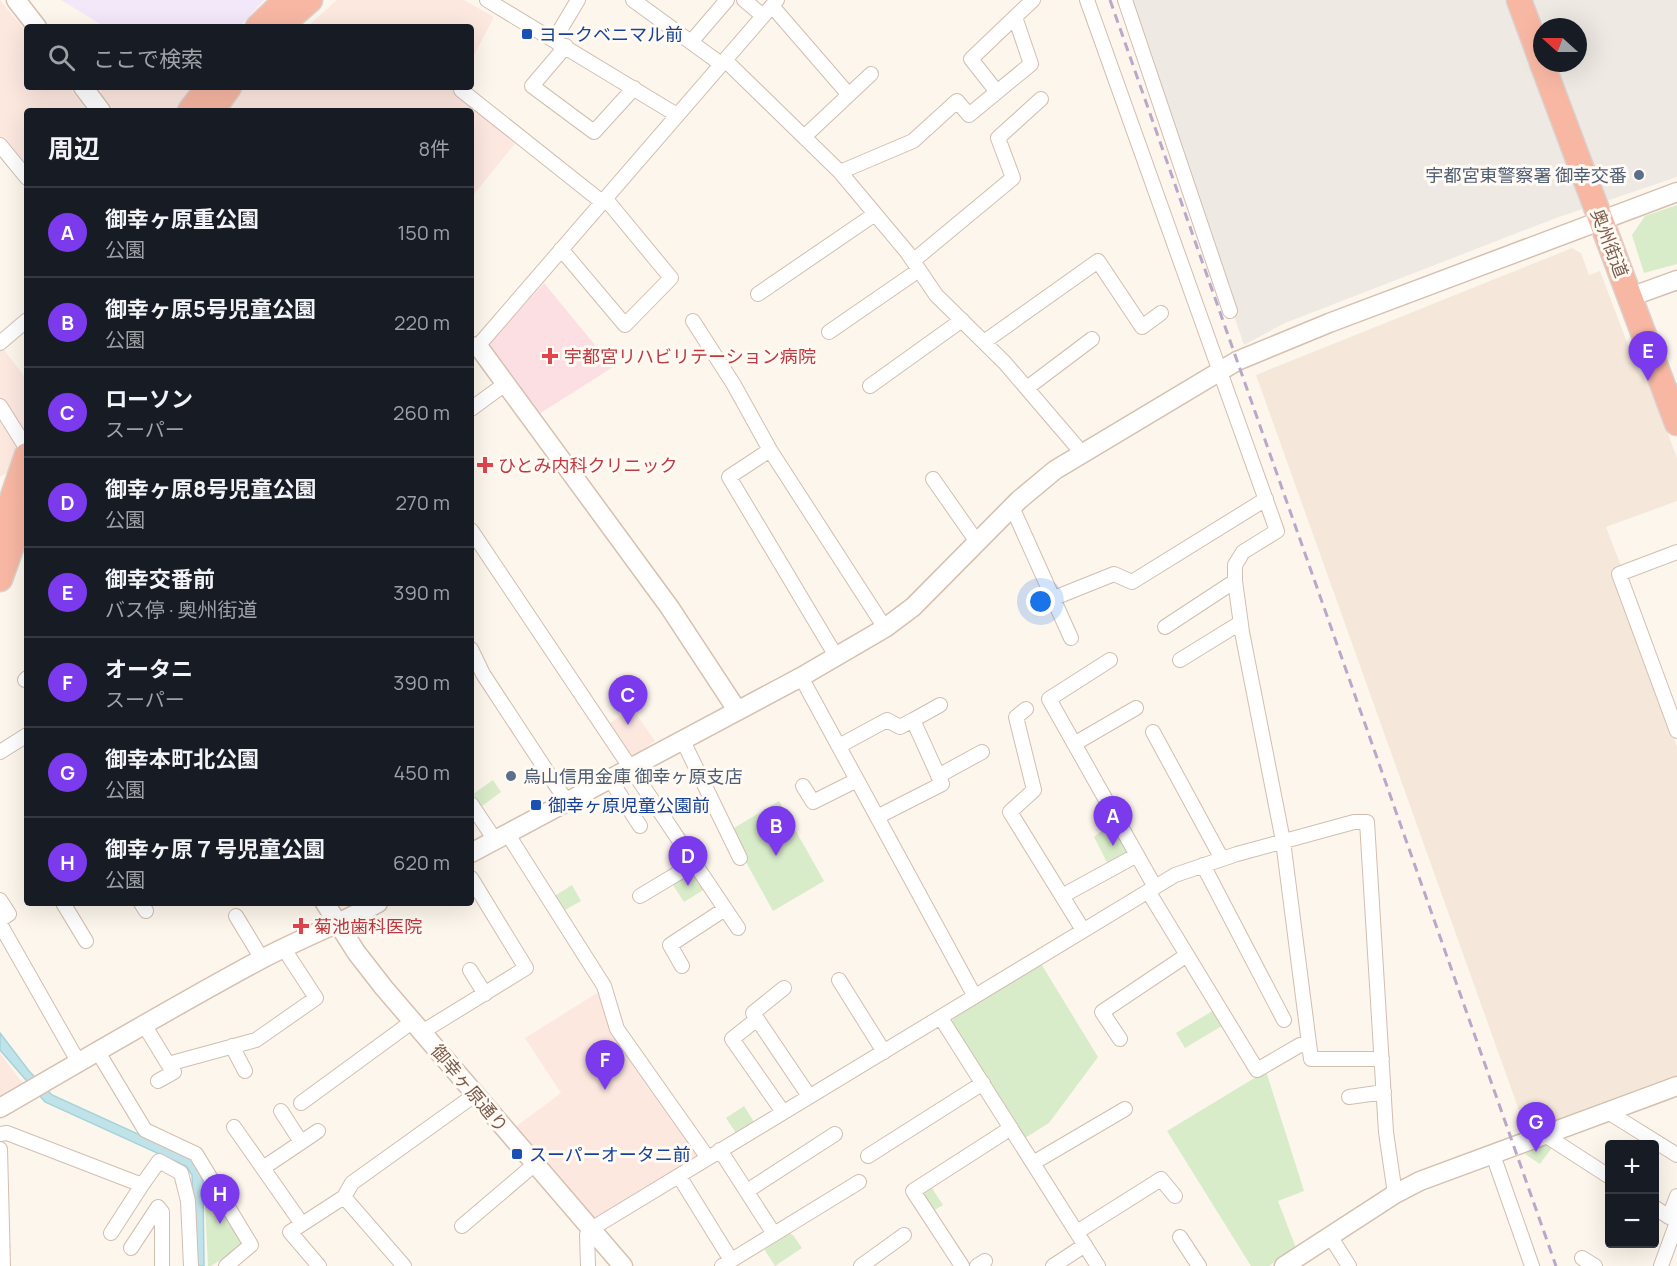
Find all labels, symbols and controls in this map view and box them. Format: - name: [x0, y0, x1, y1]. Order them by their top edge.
- north arrow: [1533, 18, 1587, 72]
- place label: ヨークベニマル前: [539, 22, 683, 46]
- search box: [24, 24, 474, 90]
- marker: ヨークベニマル前: [520, 27, 534, 41]
- icon: search: [45, 41, 78, 74]
- text: ここで検索: [93, 44, 203, 74]
- text: 周辺: [48, 130, 100, 166]
- text: 8件: [418, 135, 450, 162]
- place label: 宇都宮東警察署 御幸交番: [1425, 163, 1627, 187]
- marker: 宇都宮東警察署 御幸交番: [1632, 168, 1646, 182]
- text: 御幸ヶ原重公園: [105, 204, 259, 234]
- street label: 奥州街道: [1586, 205, 1634, 281]
- text: A: [61, 219, 74, 246]
- text: 150 m: [397, 219, 450, 246]
- text: 公園: [105, 236, 145, 263]
- text: 御幸ヶ原5号児童公園: [105, 294, 316, 324]
- text: B: [61, 309, 74, 336]
- text: 220 m: [394, 309, 450, 336]
- text: 公園: [105, 326, 145, 353]
- pin: E: [1628, 332, 1668, 381]
- place label: 宇都宮リハビリテーション病院: [564, 344, 816, 368]
- marker: 宇都宮リハビリテーション病院: [541, 347, 559, 365]
- text: ローソン: [105, 384, 193, 414]
- text: C: [60, 399, 75, 426]
- text: 260 m: [393, 399, 450, 426]
- text: スーパー: [105, 416, 185, 443]
- place label: ひとみ内科クリニック: [498, 453, 677, 477]
- marker: ひとみ内科クリニック: [476, 456, 494, 474]
- text: 御幸ヶ原8号児童公園: [105, 474, 316, 504]
- text: D: [60, 489, 75, 516]
- text: 270 m: [395, 489, 450, 516]
- text: 公園: [105, 506, 145, 533]
- text: 御幸交番前: [105, 564, 215, 594]
- text: E: [62, 579, 73, 606]
- text: 390 m: [393, 579, 450, 606]
- your location: [1026, 587, 1055, 616]
- text: バス停 · 奥州街道: [105, 596, 258, 623]
- text: オータニ: [105, 654, 193, 684]
- text: F: [62, 669, 73, 696]
- text: 390 m: [393, 669, 450, 696]
- pin: C: [608, 676, 648, 725]
- text: スーパー: [105, 686, 185, 713]
- text: 御幸本町北公園: [105, 744, 259, 774]
- text: G: [60, 759, 75, 786]
- text: 450 m: [394, 759, 450, 786]
- place label: 烏山信用金庫 御幸ヶ原支店: [523, 764, 743, 788]
- marker: 烏山信用金庫 御幸ヶ原支店: [504, 769, 518, 783]
- text: 公園: [105, 776, 145, 803]
- place label: 御幸ヶ原児童公園前: [548, 793, 710, 817]
- pin: A: [1094, 796, 1132, 846]
- marker: 御幸ヶ原児童公園前: [529, 798, 543, 812]
- pin: B: [756, 806, 796, 856]
- text: 御幸ヶ原７号児童公園: [105, 834, 325, 864]
- pin: D: [668, 836, 708, 886]
- text: H: [60, 849, 75, 876]
- text: 620 m: [393, 849, 450, 876]
- text: 公園: [105, 866, 145, 893]
- place label: 菊池歯科医院: [314, 914, 422, 938]
- marker: 菊池歯科医院: [292, 917, 310, 935]
- street label: 御幸ヶ原通り: [426, 1039, 514, 1137]
- pin: F: [586, 1040, 624, 1090]
- pin: G: [1516, 1102, 1556, 1152]
- map controls: [1605, 1140, 1659, 1248]
- button: +: [1605, 1140, 1659, 1194]
- place label: スーパーオータニ前: [529, 1142, 691, 1166]
- marker: スーパーオータニ前: [510, 1147, 524, 1161]
- pin: H: [200, 1174, 240, 1224]
- button: −: [1605, 1194, 1659, 1248]

